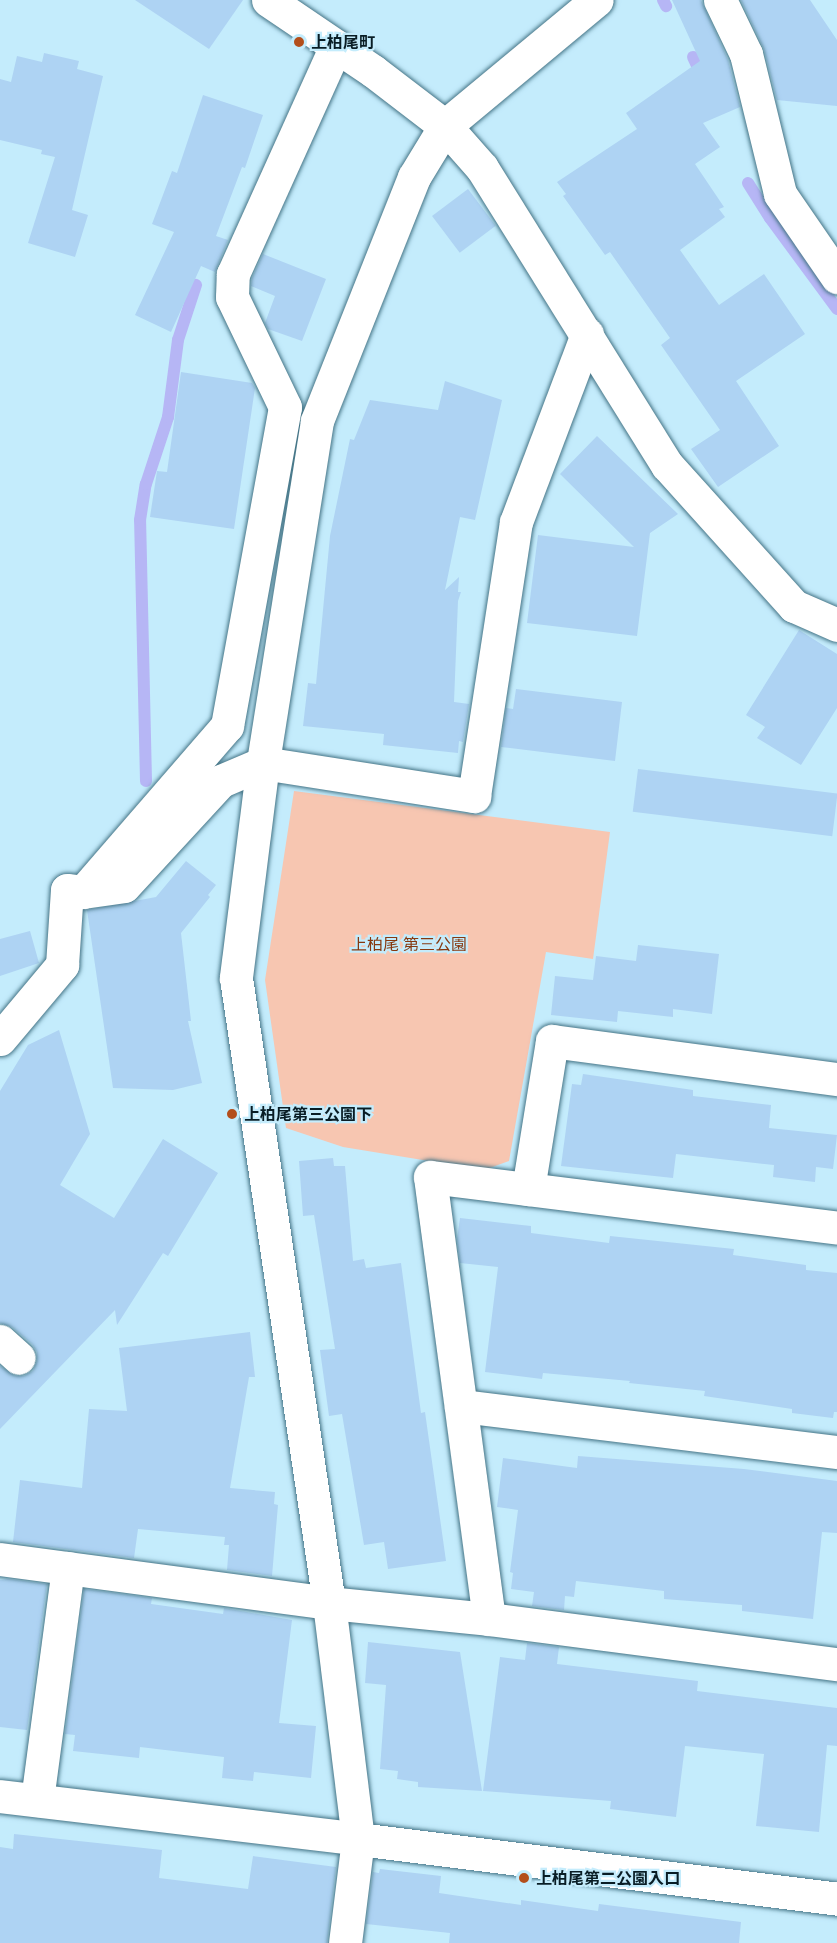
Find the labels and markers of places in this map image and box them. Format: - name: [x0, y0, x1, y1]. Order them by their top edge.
- place label: 上柏尾町: [311, 32, 375, 52]
- marker: 上柏尾町: [292, 35, 306, 49]
- place label: 上柏尾第三公園下: [244, 1104, 372, 1124]
- marker: 上柏尾第三公園下: [225, 1107, 239, 1121]
- place label: 上柏尾第二公園入口: [536, 1868, 680, 1888]
- marker: 上柏尾第二公園入口: [517, 1871, 531, 1885]

